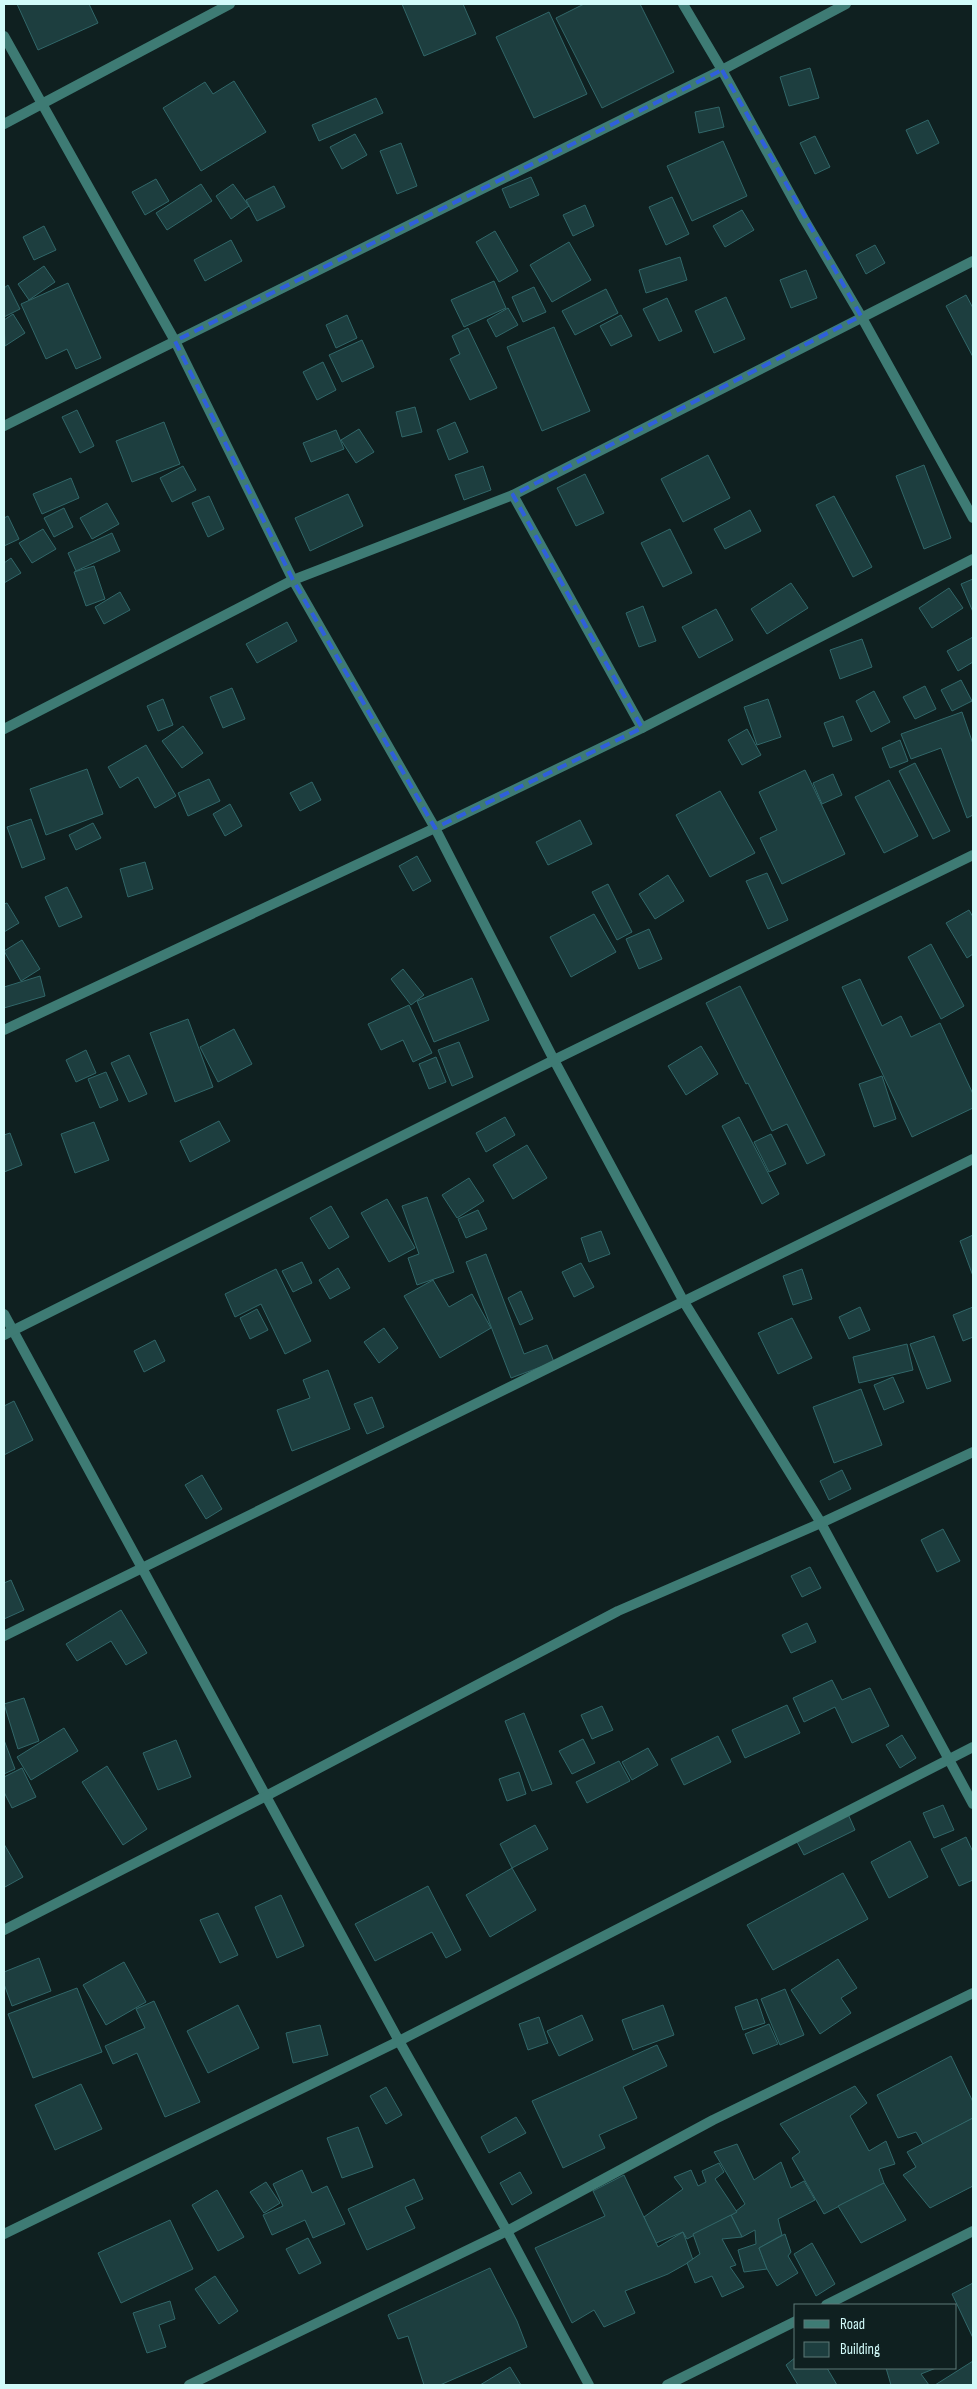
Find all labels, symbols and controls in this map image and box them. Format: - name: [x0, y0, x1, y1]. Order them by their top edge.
- legend: [794, 2304, 957, 2369]
- text: Road: [840, 2315, 865, 2334]
- text: Building: [840, 2340, 880, 2359]

